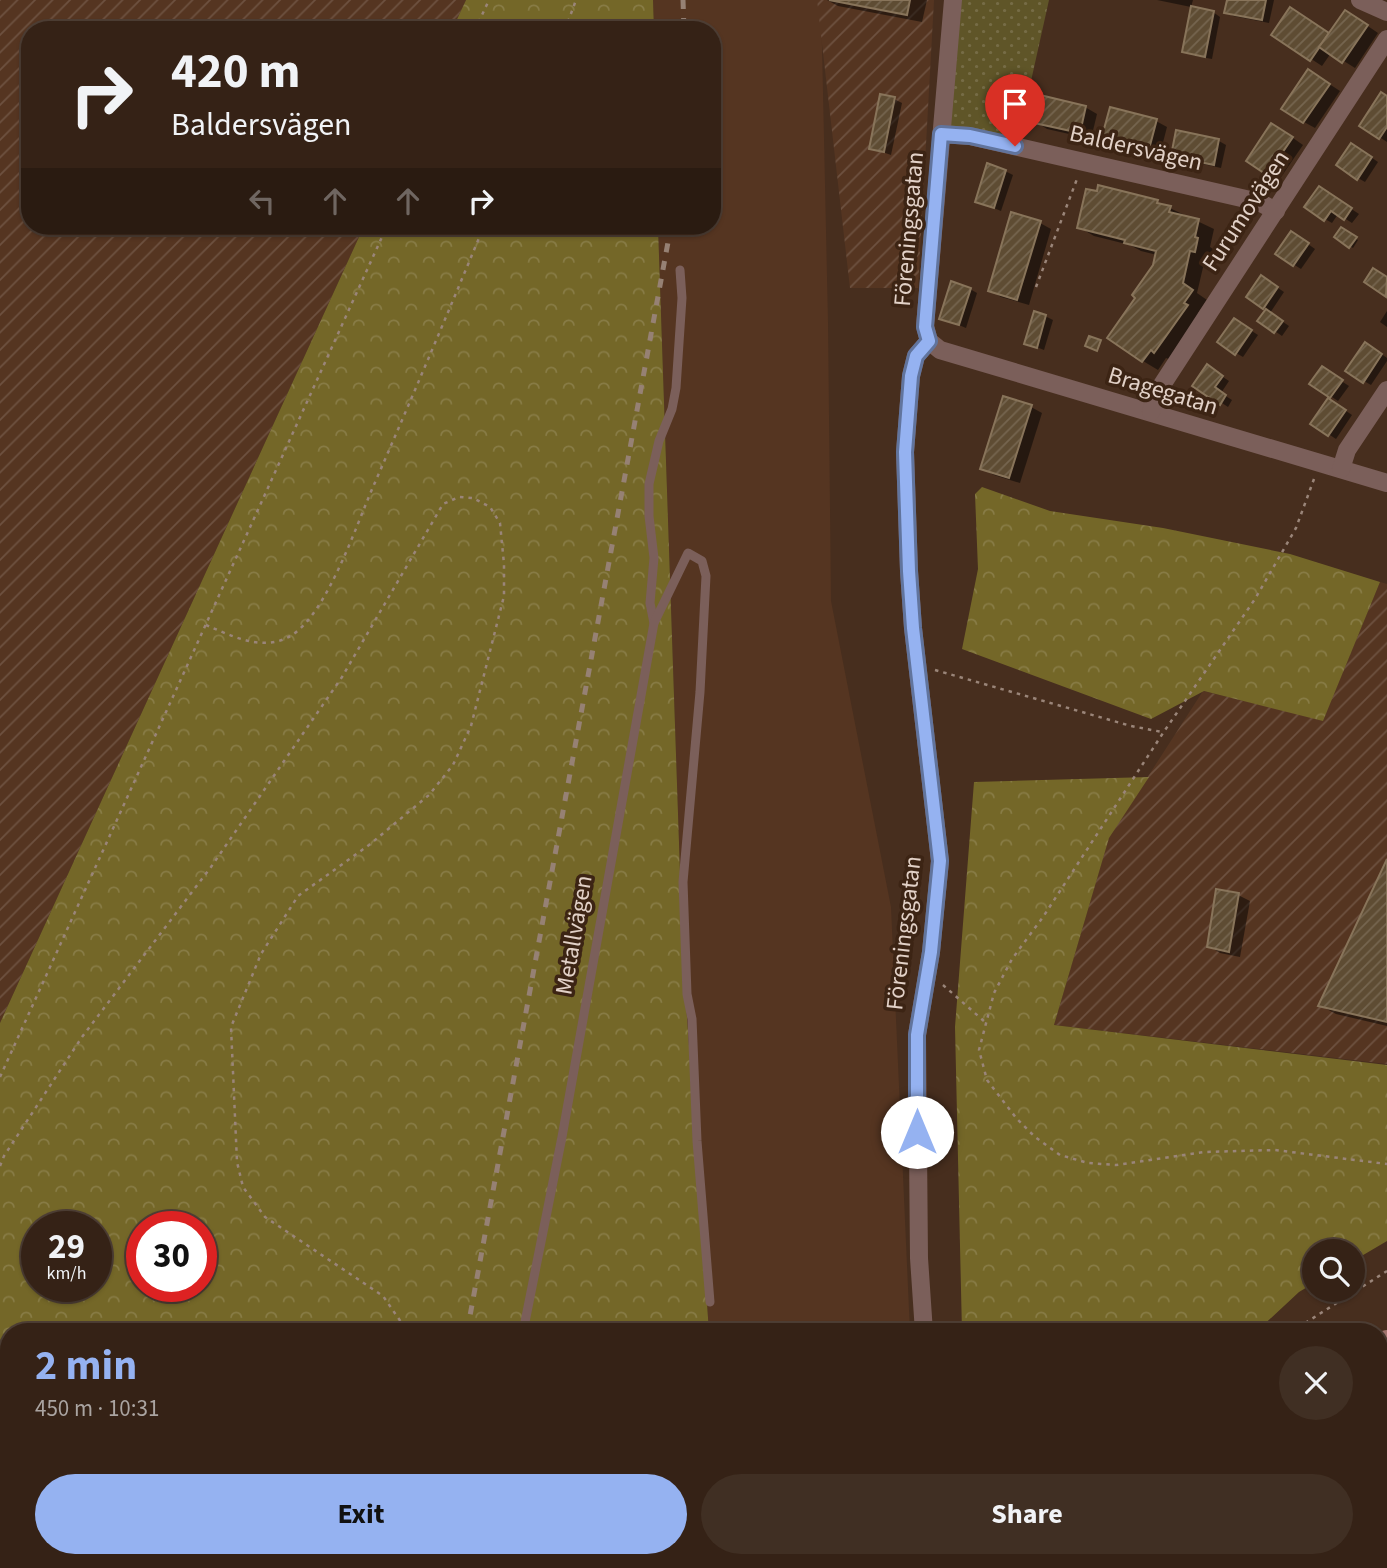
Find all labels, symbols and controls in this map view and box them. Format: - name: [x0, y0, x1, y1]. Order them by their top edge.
- text: 420 m: [171, 37, 300, 107]
- icon: right: [56, 49, 147, 140]
- pin: [985, 74, 1045, 146]
- icon: arrive: [996, 85, 1034, 123]
- text: Baldersvägen: [171, 102, 352, 148]
- street label: Baldersvägen: [1066, 116, 1206, 180]
- street label: Furumovägen: [1194, 143, 1298, 279]
- street label: Föreningsgatan: [885, 150, 933, 308]
- icon: left: [243, 182, 281, 220]
- icon: ahead: [316, 182, 354, 220]
- icon: ahead: [389, 182, 427, 220]
- icon: right: [462, 182, 500, 220]
- street label: Bragegatan: [1104, 358, 1222, 424]
- street label: Föreningsgatan: [877, 854, 931, 1012]
- street label: Metallvägen: [546, 873, 602, 997]
- position arrow: [880, 1095, 954, 1169]
- speed limit sign: 30: [126, 1211, 217, 1302]
- text: 29: [48, 1222, 85, 1272]
- map controls: [1302, 1239, 1365, 1302]
- button: search: [1302, 1239, 1365, 1302]
- text: km/h: [47, 1261, 86, 1286]
- text: 2 min: [35, 1336, 137, 1396]
- button: close: [1279, 1346, 1353, 1420]
- text: 450 m · 10:31: [35, 1392, 159, 1425]
- button: Exit: [35, 1474, 687, 1554]
- button: Share: [701, 1474, 1353, 1554]

